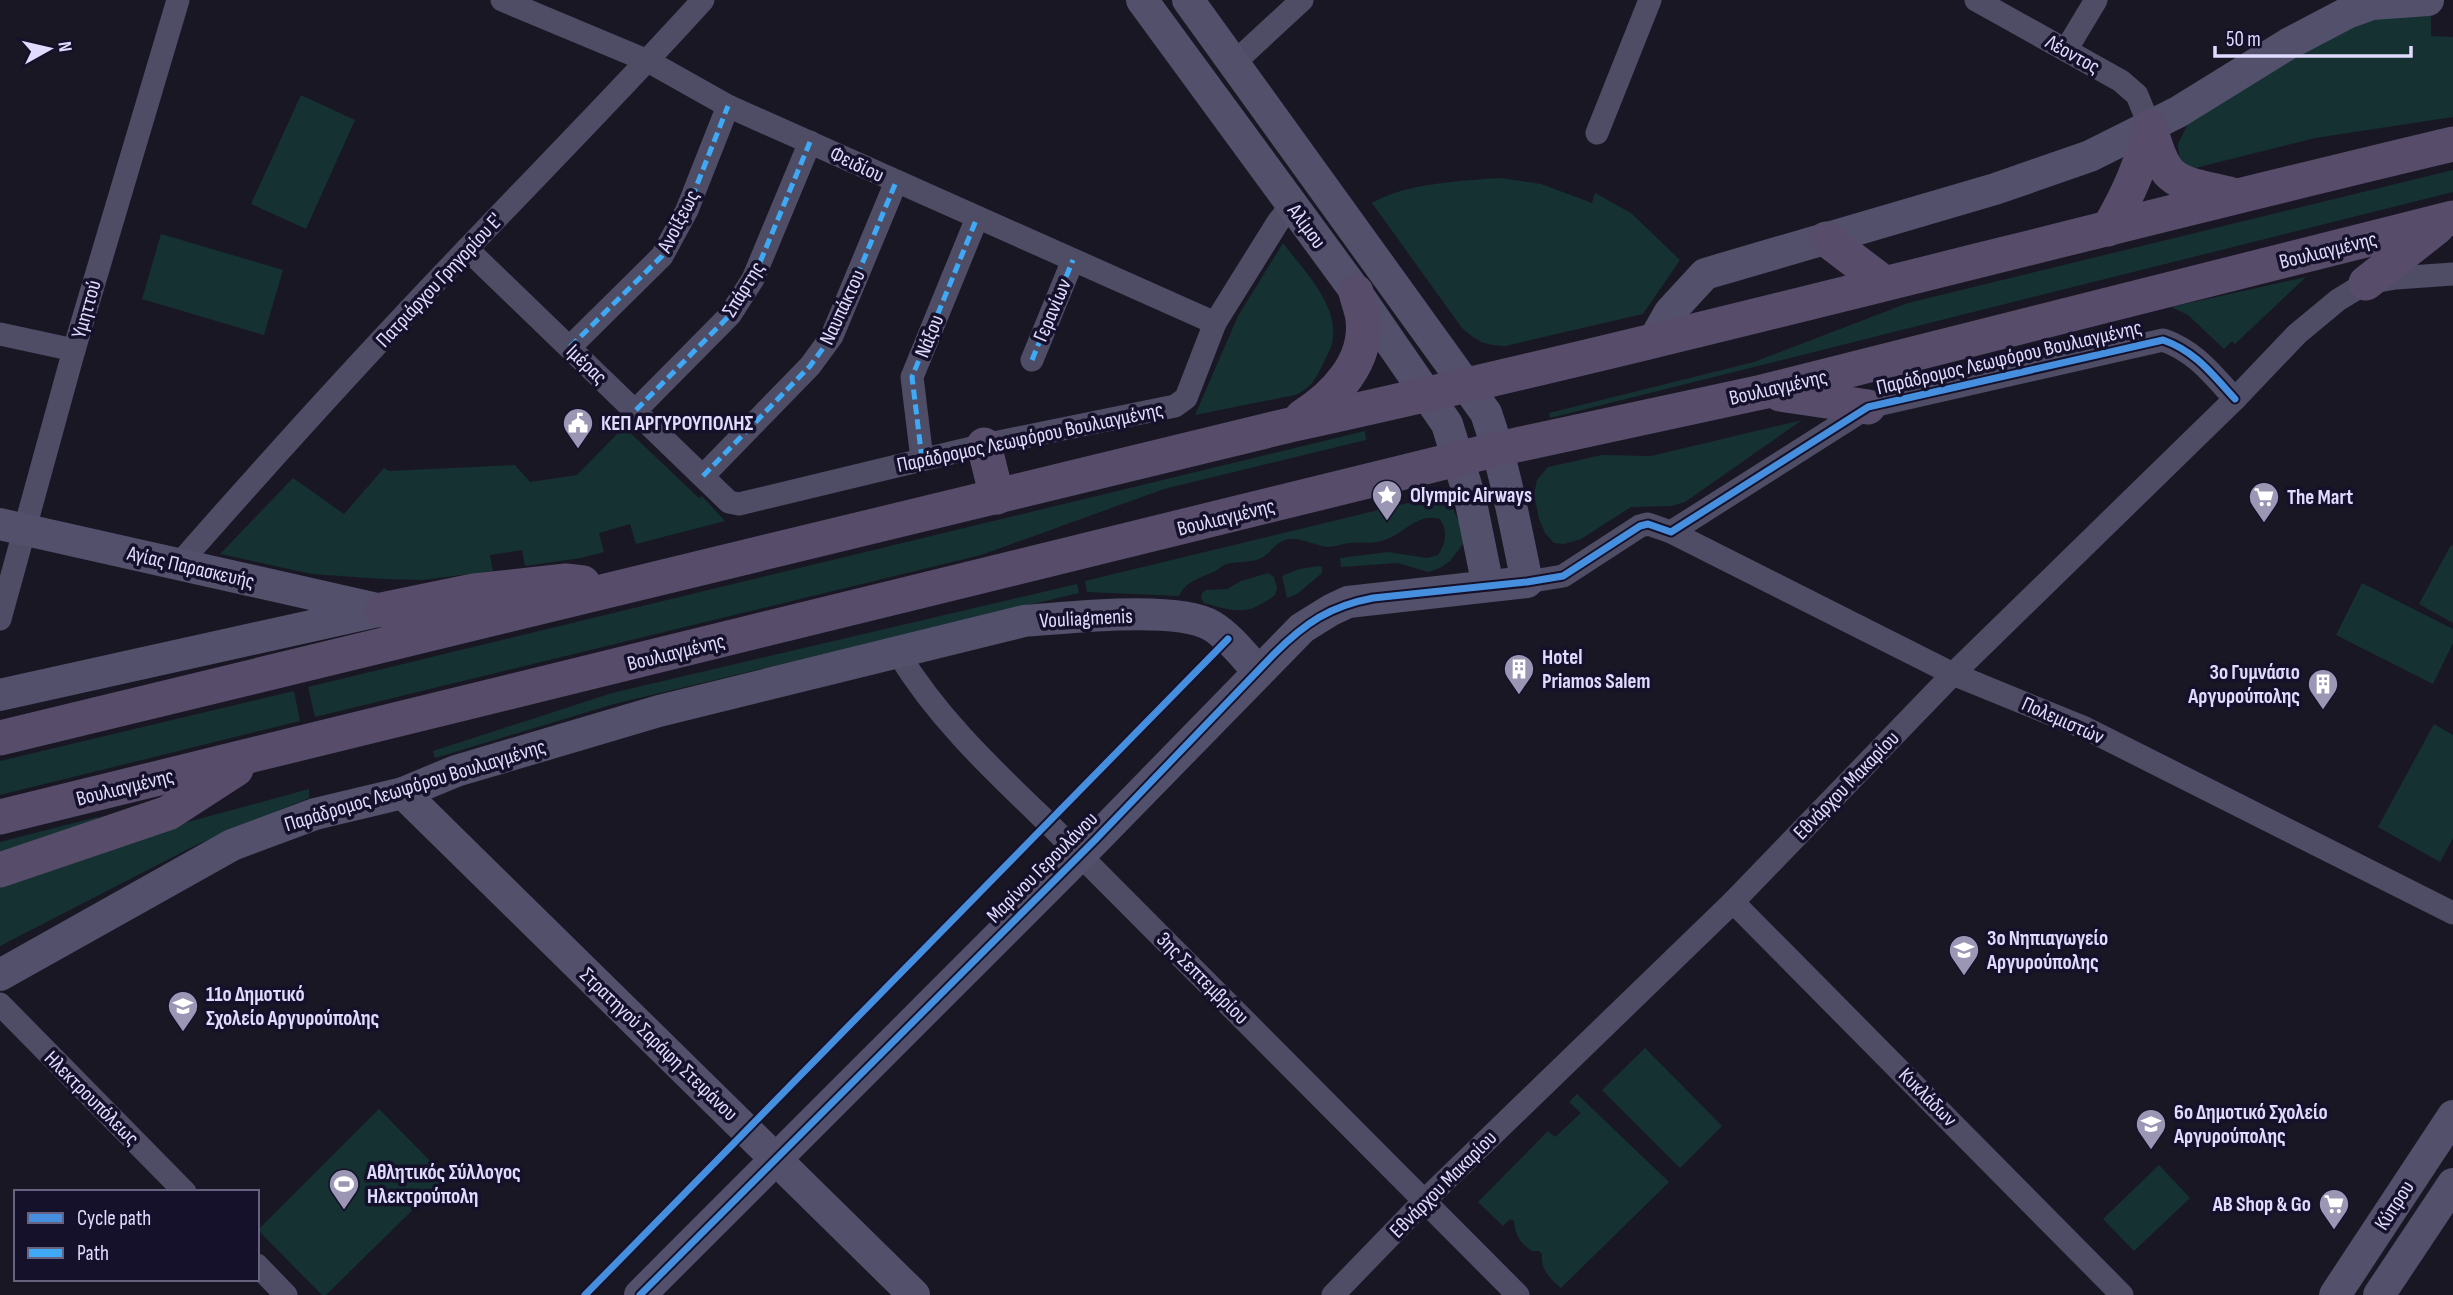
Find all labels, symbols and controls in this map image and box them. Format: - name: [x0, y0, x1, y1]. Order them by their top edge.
- north arrow: [14, 14, 84, 84]
- scale bar: [2215, 14, 2411, 58]
- text: 50 m: [2226, 27, 2261, 52]
- street label: Λέοντος: [2040, 29, 2104, 79]
- text: N: [52, 40, 76, 53]
- street label: Φειδίου: [826, 141, 888, 188]
- street label: Ανοίξεως: [652, 186, 705, 258]
- street label: Αλίμου: [1281, 198, 1331, 254]
- street label: Πατριάρχου Γρηγορίου Ε': [371, 208, 508, 353]
- street label: Βουλιαγμένης: [2277, 226, 2380, 275]
- street label: Σπάρτης: [717, 257, 770, 322]
- street label: Ναυπάκτου: [814, 266, 871, 349]
- street label: Γερανίων: [1028, 275, 1077, 345]
- street label: Υμηττού: [66, 277, 107, 341]
- street label: Νάξου: [910, 311, 949, 361]
- street label: Παράδρομος Λεωφόρου Βουλιαγμένης: [1874, 315, 2144, 400]
- street label: Ιμέρας: [561, 339, 612, 390]
- street label: Βουλιαγμένης: [1727, 364, 1830, 411]
- street label: Παράδρομος Λεωφόρου Βουλιαγμένης: [895, 397, 1166, 478]
- public building icon: ΚΕΠ ΑΡΓΥΡΟΥΠΟΛΗΣ: [561, 406, 595, 450]
- place label: ΚΕΠ ΑΡΓΥΡΟΥΠΟΛΗΣ: [601, 411, 753, 436]
- place icon: Olympic Airways: [1370, 478, 1404, 522]
- supermarket icon: The Mart: [2247, 480, 2281, 524]
- place label: Olympic Airways: [1410, 483, 1532, 508]
- place label: The Mart: [2287, 485, 2353, 510]
- street label: Βουλιαγμένης: [1175, 493, 1278, 542]
- street label: Αγίας Παρασκευής: [124, 540, 257, 594]
- street label: Vouliagmenis: [1039, 604, 1133, 633]
- street label: Βουλιαγμένης: [625, 628, 728, 677]
- place label: Hotel Priamos Salem: [1542, 645, 1650, 694]
- building icon: Hotel Priamos Salem: [1502, 652, 1536, 696]
- place label: 3ο Γυμνάσιο Αργυρούπολης: [2187, 660, 2300, 709]
- building icon: 3ο Γυμνάσιο Αργυρούπολης: [2306, 667, 2340, 711]
- street label: Πολεμιστών: [2018, 691, 2108, 750]
- street label: Εθνάρχου Μακαρίου: [1788, 726, 1904, 845]
- street label: Παράδρομος Λεωφόρου Βουλιαγμένης: [282, 734, 549, 837]
- street label: Βουλιαγμένης: [74, 763, 177, 812]
- street label: Μαρίνου Γερουλάνου: [982, 807, 1103, 928]
- place label: 3ο Νηπιαγωγείο Αργυρούπολης: [1986, 926, 2108, 975]
- street label: 3ης Σεπτεμβρίου: [1151, 927, 1254, 1030]
- school or university icon: 3ο Νηπιαγωγείο Αργυρούπολης: [1947, 933, 1981, 977]
- street label: Στρατηγού Σαράφη Στεφάνου: [575, 963, 743, 1126]
- place label: 11ο Δημοτικό Σχολείο Αργυρούπολης: [206, 982, 380, 1031]
- school or university icon: 11ο Δημοτικό Σχολείο Αργυρούπολης: [166, 989, 200, 1033]
- street label: Ηλεκτρουπόλεως: [39, 1046, 144, 1151]
- street label: Κυκλάδων: [1893, 1063, 1962, 1132]
- place label: 6ο Δημοτικό Σχολείο Αργυρούπολης: [2173, 1100, 2328, 1149]
- school or university icon: 6ο Δημοτικό Σχολείο Αργυρούπολης: [2134, 1107, 2168, 1151]
- street label: Εθνάρχου Μακαρίου: [1385, 1126, 1502, 1243]
- place label: Αθλητικός Σύλλογος Ηλεκτρούπολη: [366, 1160, 521, 1209]
- sports icon: Αθλητικός Σύλλογος Ηλεκτρούπολη: [327, 1167, 361, 1211]
- street label: Κύπρου: [2369, 1176, 2420, 1235]
- supermarket icon: ΑΒ Shop & Go: [2317, 1187, 2351, 1231]
- legend: [14, 1190, 259, 1281]
- place label: ΑΒ Shop & Go: [2212, 1192, 2311, 1217]
- text: Cycle path: [77, 1206, 151, 1231]
- text: Path: [77, 1241, 109, 1266]

